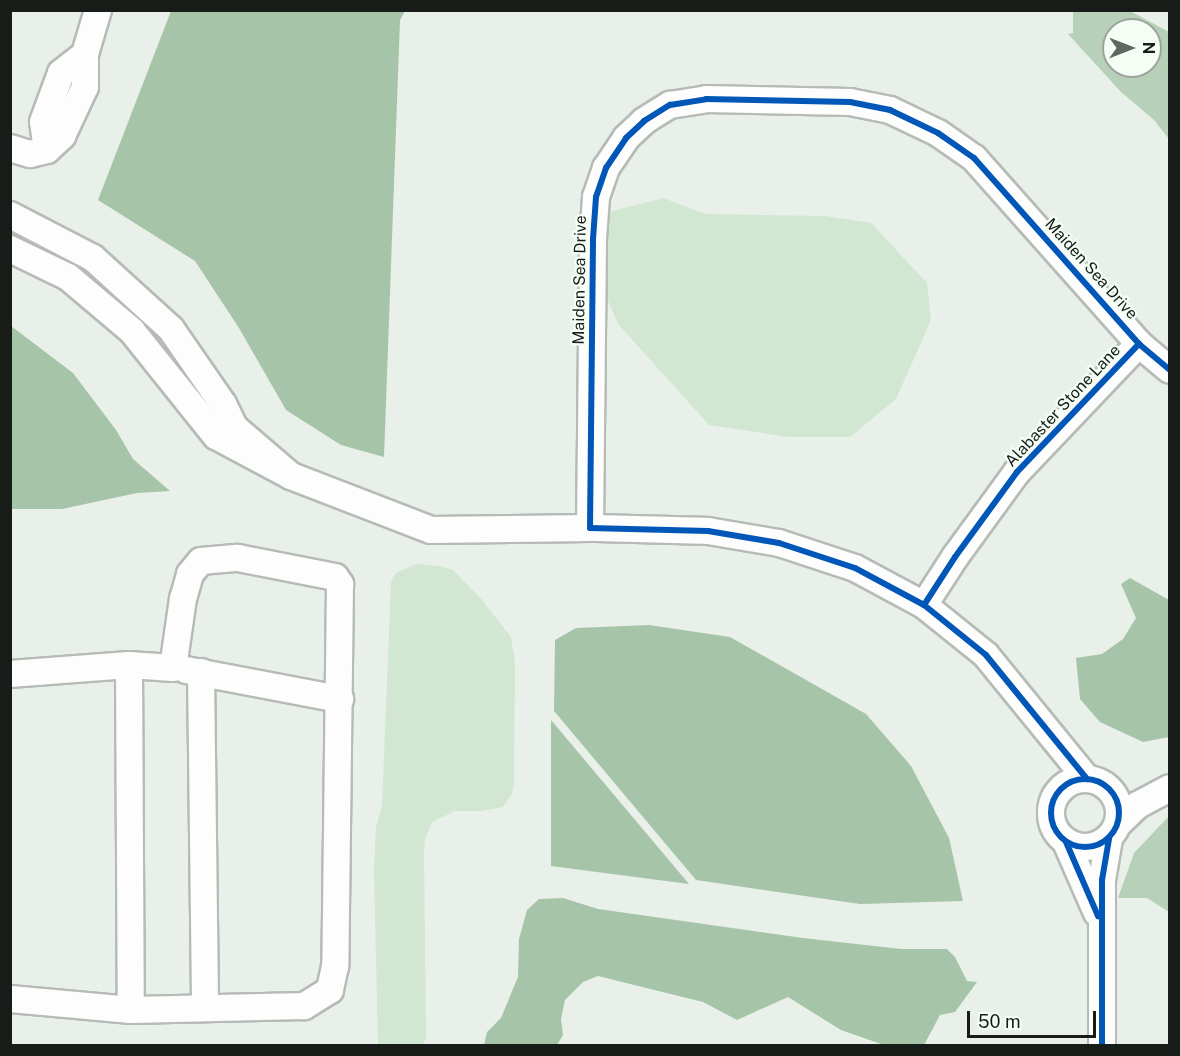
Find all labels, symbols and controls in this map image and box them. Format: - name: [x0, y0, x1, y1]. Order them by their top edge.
- north arrow: [1102, 18, 1162, 78]
- text: N: [1139, 42, 1158, 54]
- street label: Maiden Sea Drive: [569, 215, 591, 345]
- street label: Maiden Sea Drive: [1041, 215, 1141, 323]
- street label: Alabaster Stone Lane: [1001, 341, 1125, 471]
- scale bar: [970, 999, 1099, 1037]
- text: 50 m: [978, 1011, 1021, 1032]

